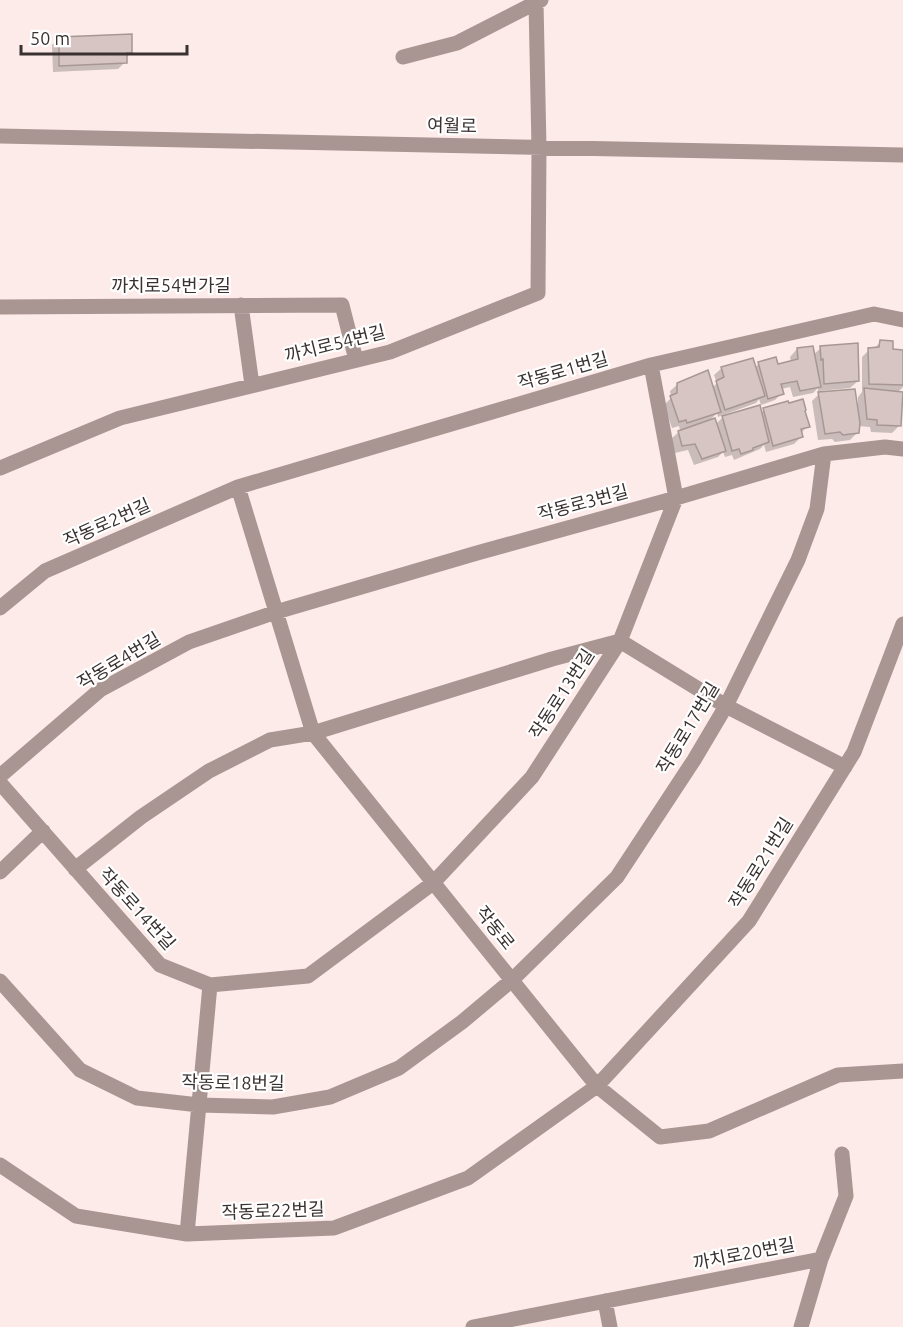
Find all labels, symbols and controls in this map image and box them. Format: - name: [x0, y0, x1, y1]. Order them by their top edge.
- scale bar: [21, 18, 188, 56]
- text: 50 m: [30, 28, 70, 48]
- street label: 여월로: [427, 115, 477, 135]
- street label: 까치로54번가길: [111, 275, 231, 295]
- street label: 까치로54번길: [282, 321, 387, 365]
- street label: 작동로1번길: [515, 348, 610, 392]
- street label: 작동로3번길: [535, 480, 630, 524]
- street label: 작동로2번길: [60, 494, 153, 550]
- street label: 작동로4번길: [73, 628, 163, 693]
- street label: 작동로13번길: [525, 645, 598, 742]
- street label: 작동로17번길: [652, 678, 722, 777]
- street label: 작동로21번길: [724, 813, 796, 911]
- street label: 작동로14번길: [96, 863, 180, 953]
- street label: 작동로: [472, 902, 519, 953]
- street label: 작동로18번길: [181, 1071, 285, 1093]
- street label: 작동로22번길: [221, 1198, 325, 1222]
- street label: 까치로20번길: [691, 1233, 796, 1273]

